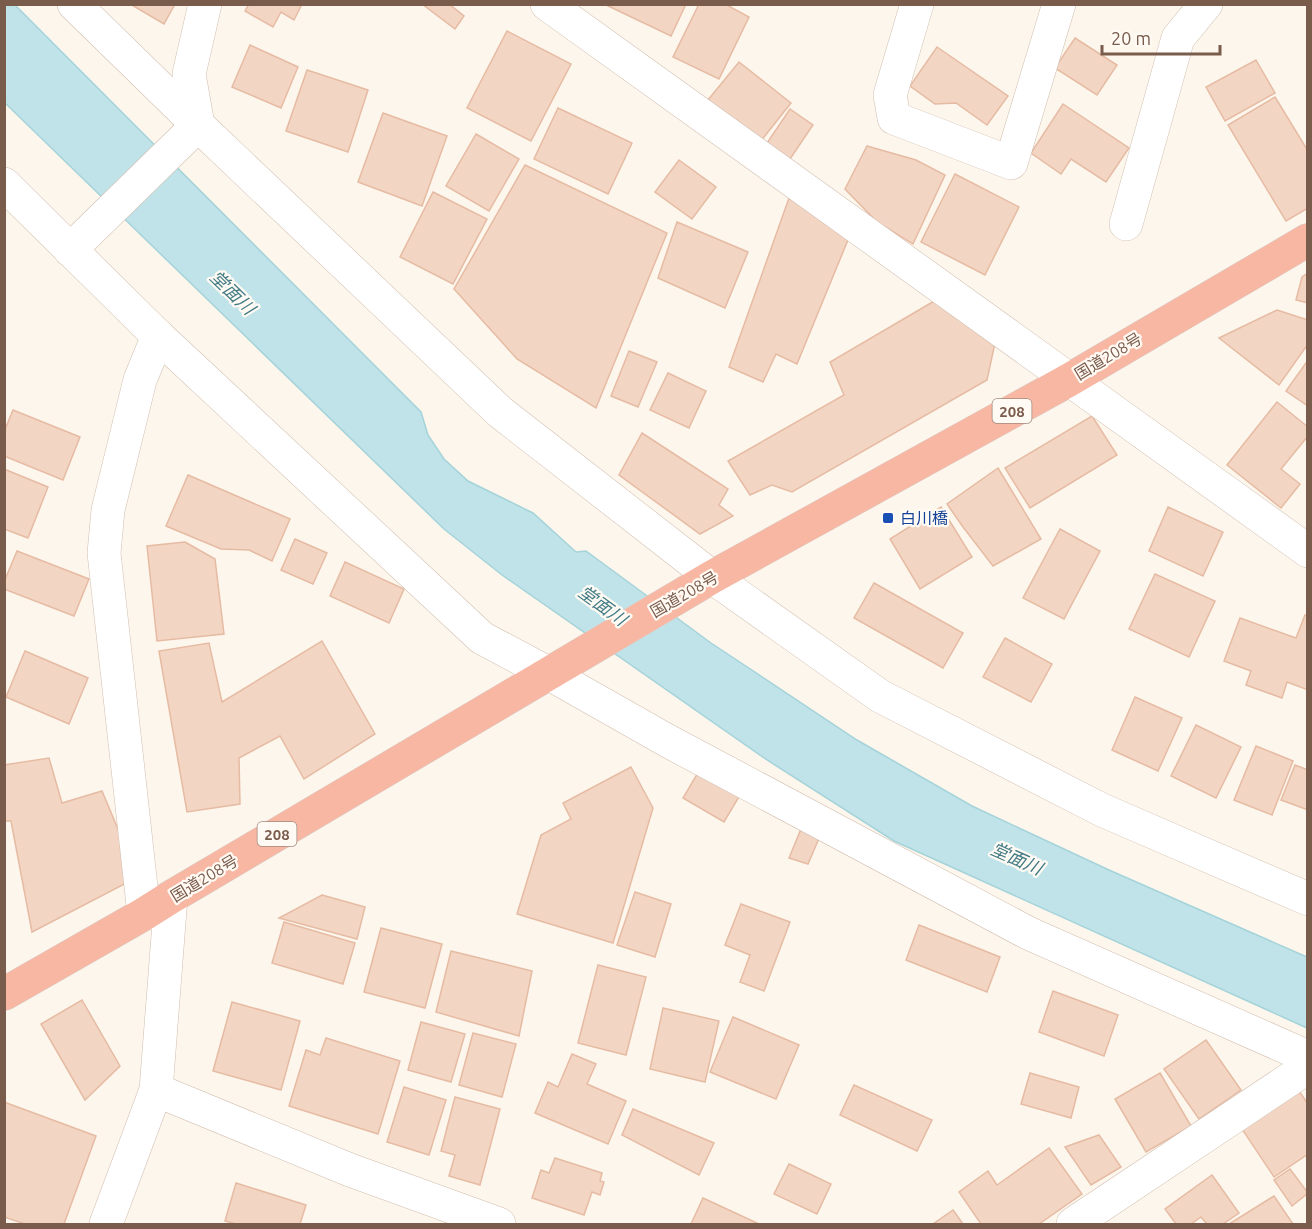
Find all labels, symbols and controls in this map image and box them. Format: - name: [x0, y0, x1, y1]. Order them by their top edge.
- scale bar: [1102, 18, 1220, 56]
- text: 20 m: [1111, 28, 1151, 48]
- water label: 堂面川: [207, 266, 261, 319]
- street label: 国道208号: [1071, 329, 1145, 383]
- road number: 208: [992, 399, 1032, 423]
- place label: 白川橋: [900, 509, 948, 527]
- marker: 白川橋: [881, 511, 895, 525]
- street label: 国道208号: [647, 567, 721, 621]
- water label: 堂面川: [575, 581, 632, 630]
- road number: 208: [258, 822, 296, 846]
- water label: 堂面川: [988, 838, 1048, 879]
- street label: 国道208号: [167, 851, 241, 905]

